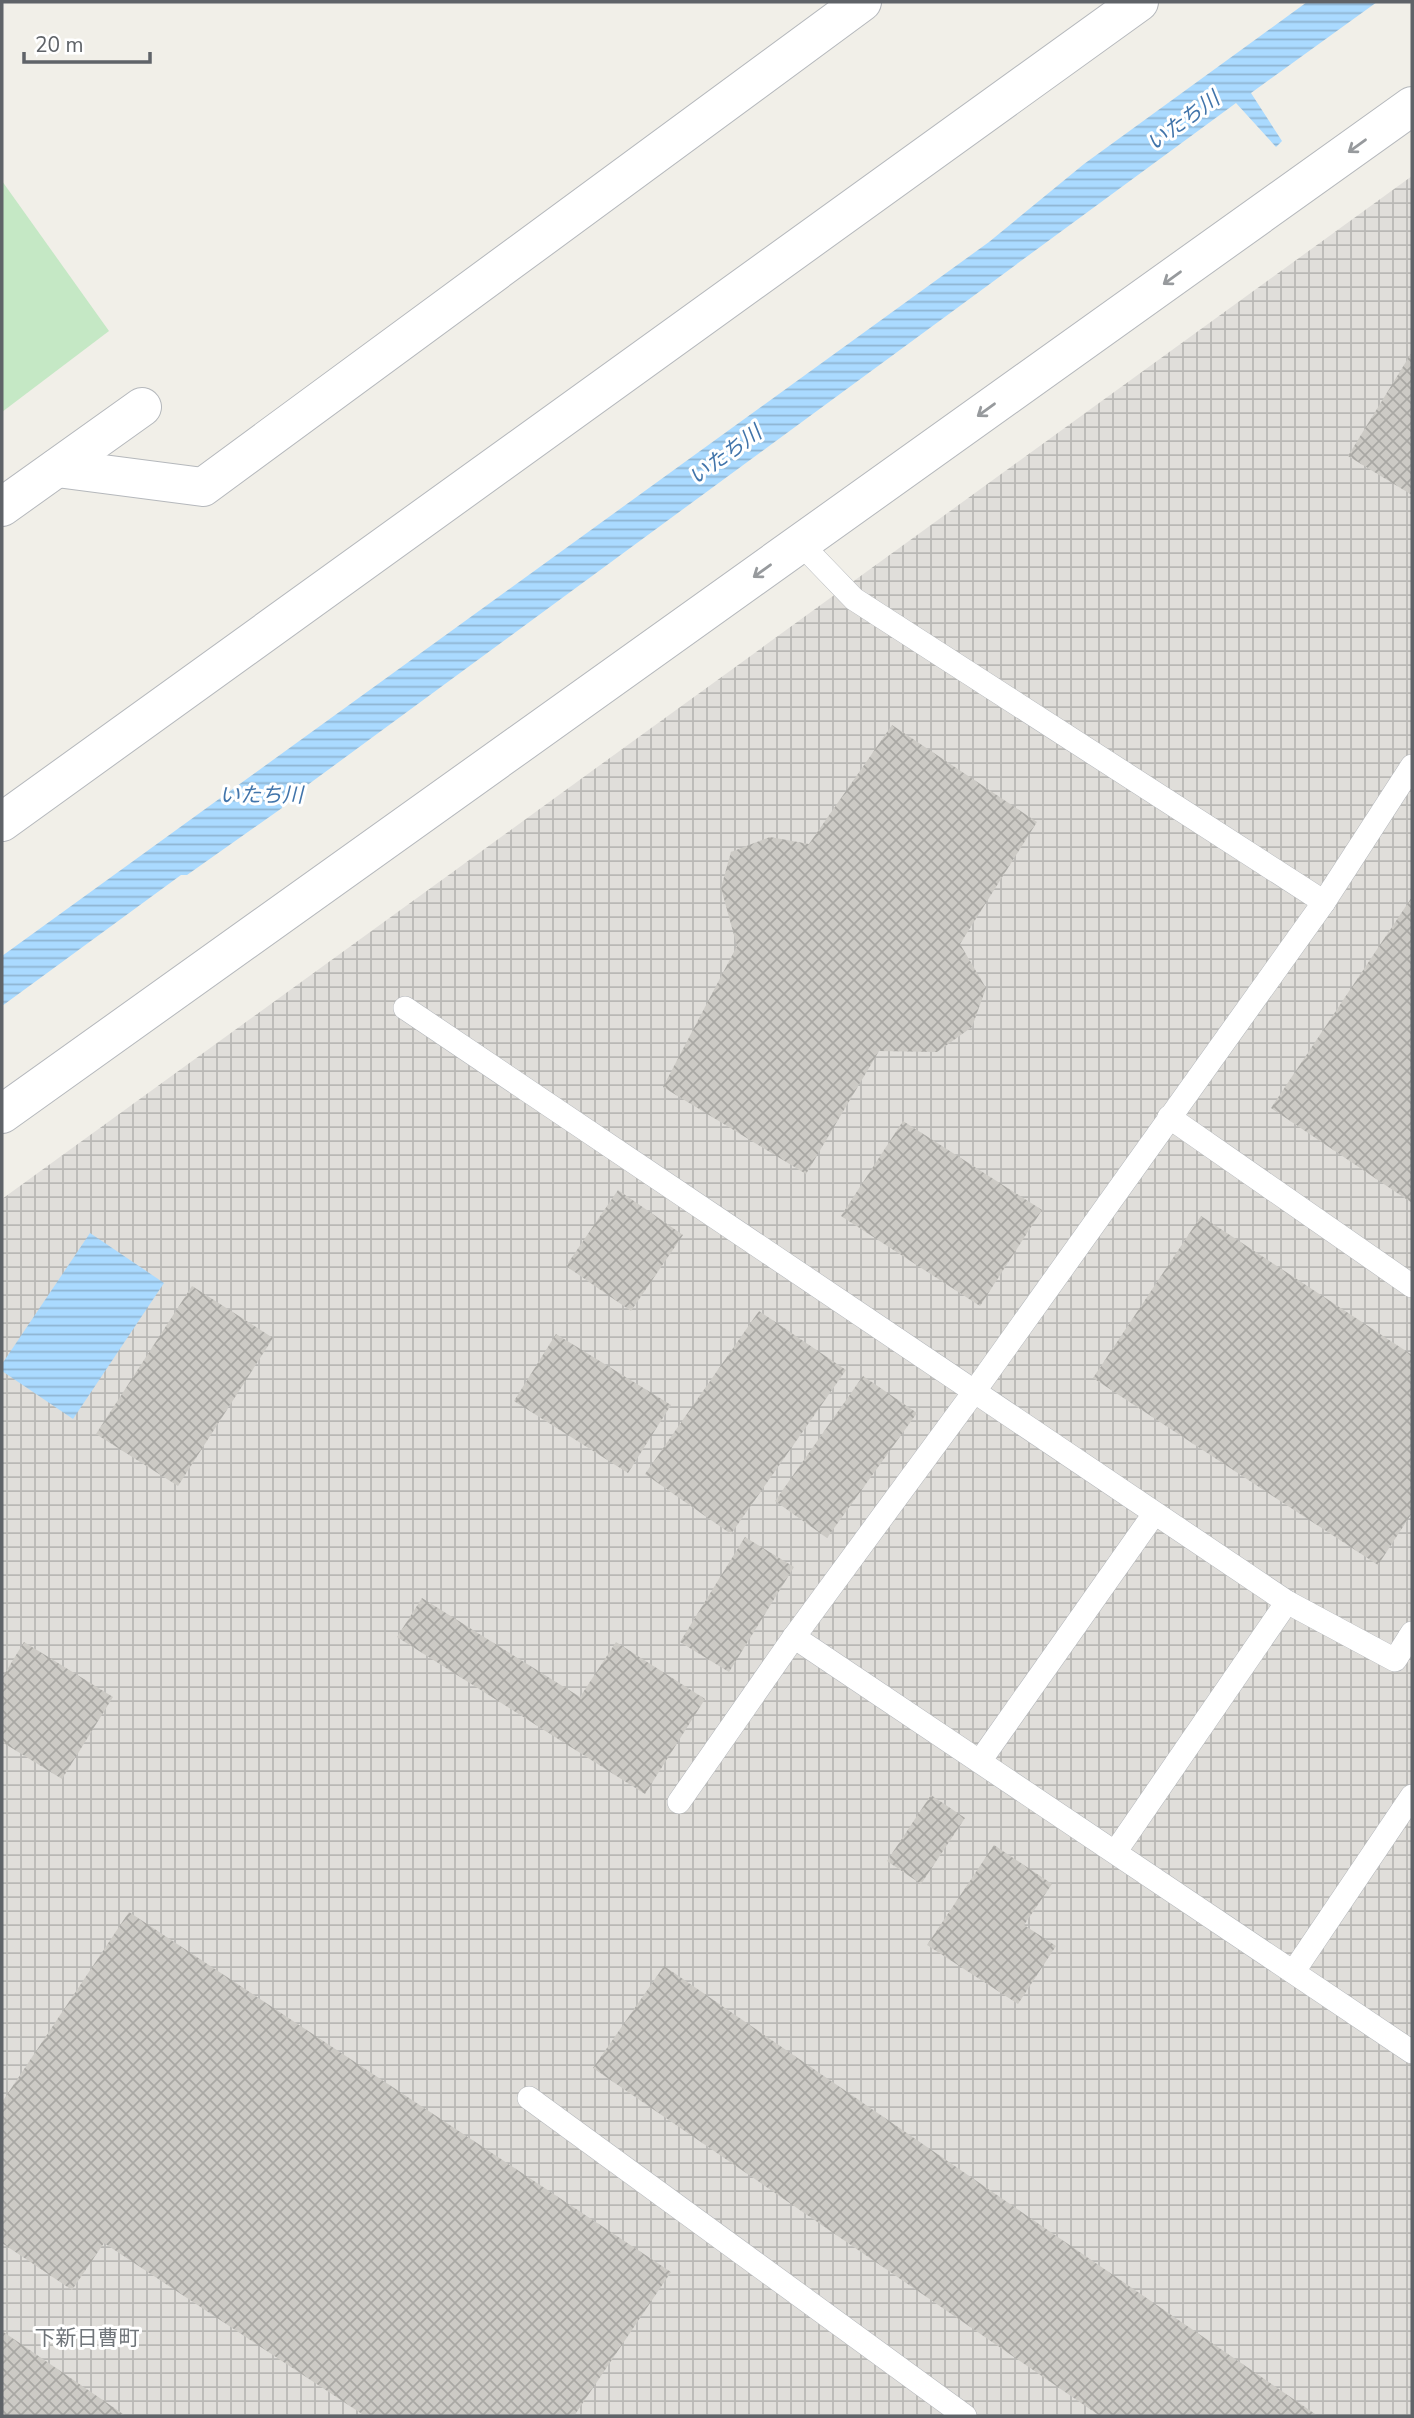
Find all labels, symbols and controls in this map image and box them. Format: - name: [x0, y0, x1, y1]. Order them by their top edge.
- scale bar: [24, 21, 150, 65]
- text: 20 m: [35, 31, 84, 59]
- water label: いたち川: [1141, 84, 1227, 157]
- one-way arrow: [1348, 139, 1367, 153]
- one-way arrow: [1163, 271, 1182, 285]
- one-way arrow: [977, 402, 996, 417]
- water label: いたち川: [683, 418, 769, 491]
- one-way arrow: [752, 563, 771, 578]
- water label: いたち川: [219, 781, 305, 809]
- district label: 下新日曹町: [35, 2324, 140, 2352]

